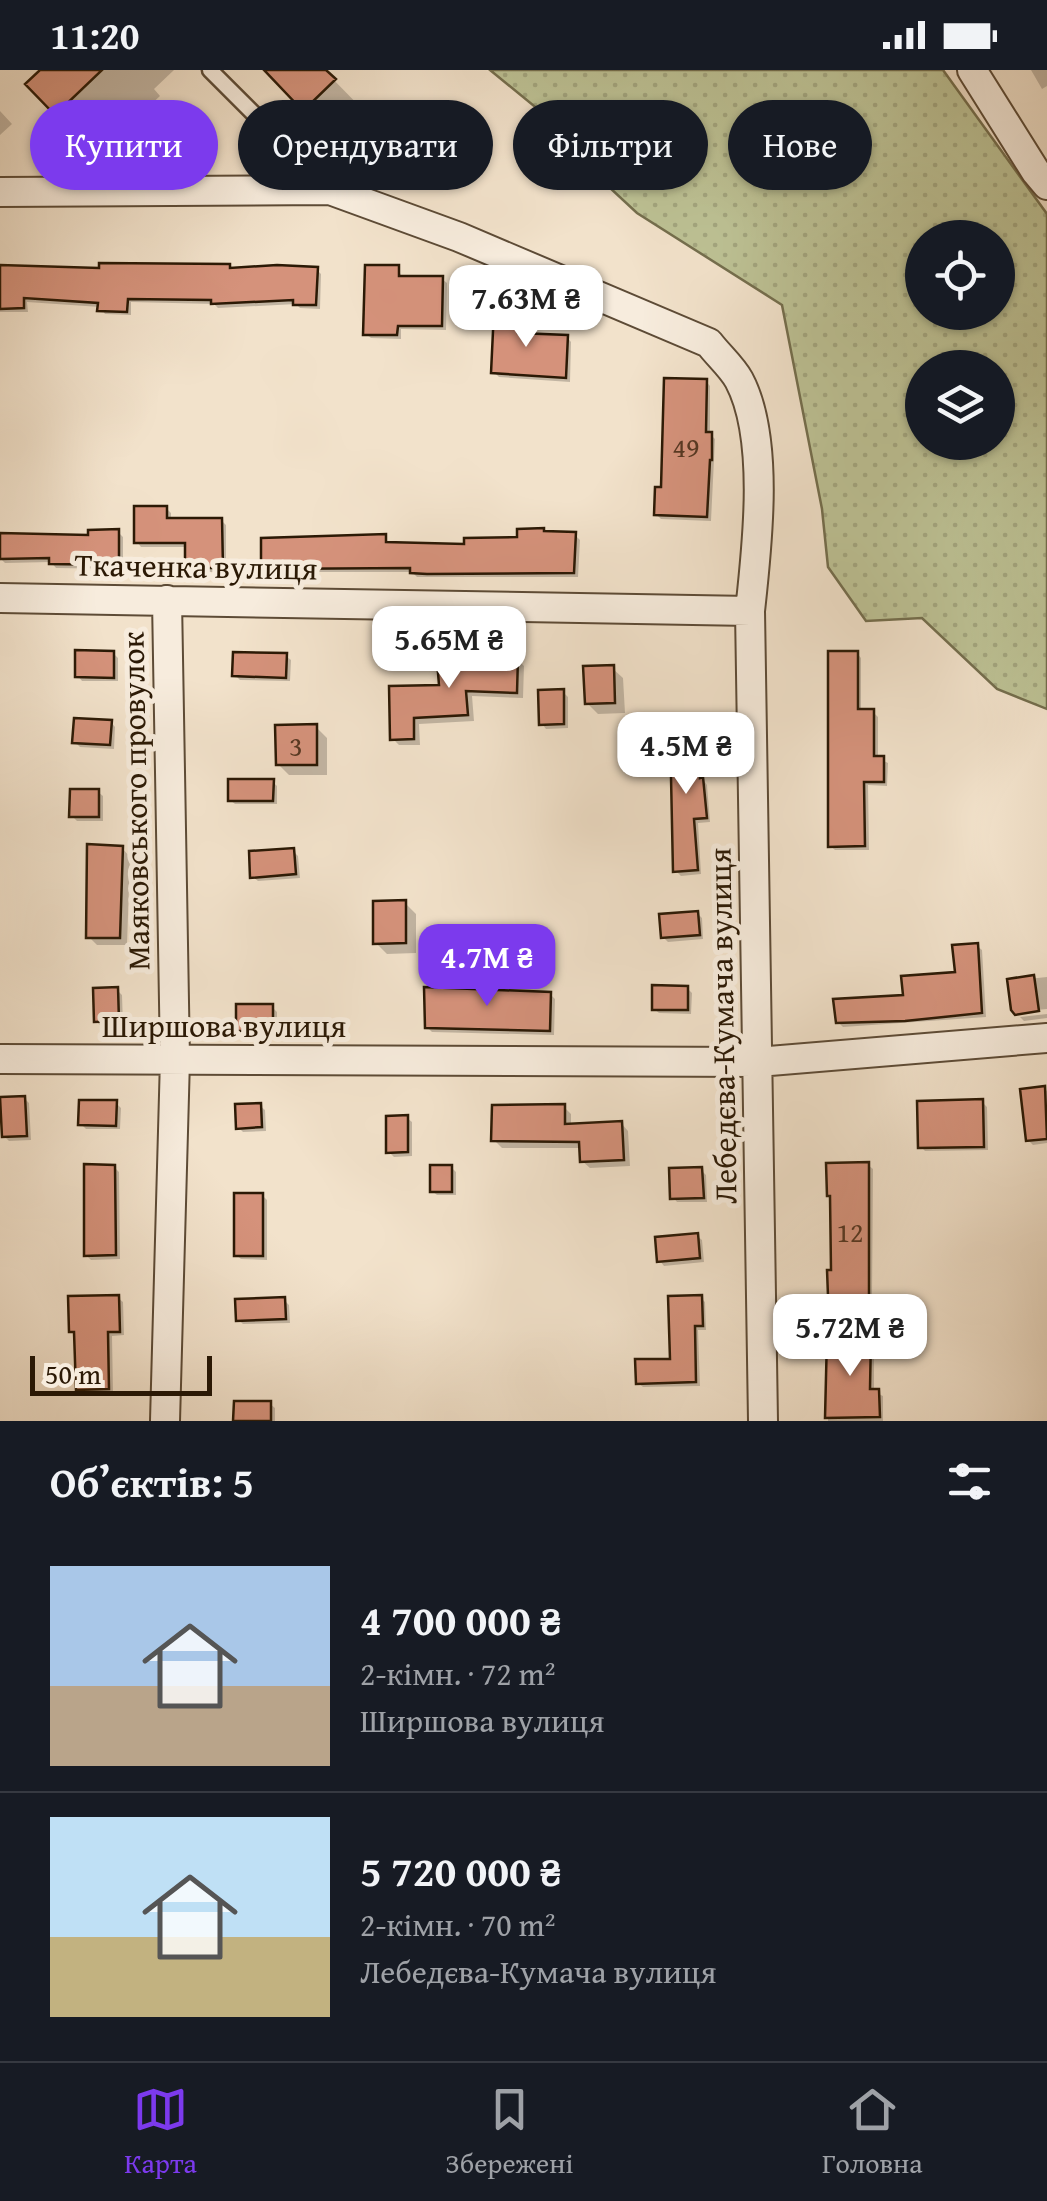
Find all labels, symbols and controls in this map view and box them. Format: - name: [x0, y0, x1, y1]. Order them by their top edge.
- text: 11:20: [50, 7, 140, 63]
- chip: Купити: [30, 100, 218, 190]
- chip: Орендувати: [238, 100, 493, 190]
- chip: Фільтри: [513, 100, 708, 190]
- chip: Нове: [728, 100, 872, 190]
- map controls: [905, 220, 1015, 460]
- button: locate: [905, 220, 1015, 330]
- pin: 7.63M ₴: [434, 265, 618, 350]
- text: 7.63M ₴: [471, 274, 581, 321]
- button: layers: [905, 350, 1015, 460]
- house number: 49: [673, 426, 699, 467]
- street label: Ткаченка вулиця: [74, 540, 318, 592]
- pin: 5.65M ₴: [357, 606, 541, 691]
- text: 5.65M ₴: [394, 615, 504, 662]
- street label: Маяковського провулок: [109, 631, 161, 971]
- pin: 4.5M ₴: [605, 712, 767, 797]
- text: 4.5M ₴: [639, 721, 733, 768]
- house number: 3: [289, 725, 303, 766]
- street label: Лебедєва-Кумача вулиця: [695, 847, 749, 1205]
- pin: 4.7M ₴: [406, 924, 568, 1009]
- text: 4.7M ₴: [440, 933, 534, 980]
- street label: Ширшова вулиця: [102, 1002, 346, 1049]
- house number: 12: [837, 1211, 863, 1252]
- pin: 5.72M ₴: [758, 1294, 942, 1379]
- text: 5.72M ₴: [795, 1303, 905, 1350]
- scale bar: [30, 1351, 212, 1396]
- text: 50 m: [45, 1353, 101, 1394]
- text: Об’єктів: 5: [50, 1451, 254, 1512]
- icon: filters: [942, 1454, 997, 1509]
- text: 4 700 000 ₴: [360, 1589, 562, 1650]
- icon: home: [130, 1606, 250, 1726]
- text: 2-кімн. · 72 m²: [360, 1650, 556, 1697]
- text: Ширшова вулиця: [360, 1697, 604, 1744]
- text: 5 720 000 ₴: [360, 1840, 562, 1901]
- icon: home: [130, 1857, 250, 1977]
- text: 2-кімн. · 70 m²: [360, 1901, 556, 1948]
- text: Лебедєва-Кумача вулиця: [360, 1948, 716, 1995]
- tab: Карта: [124, 2082, 197, 2183]
- tab: Збережені: [445, 2082, 573, 2183]
- tab: Головна: [822, 2082, 923, 2183]

